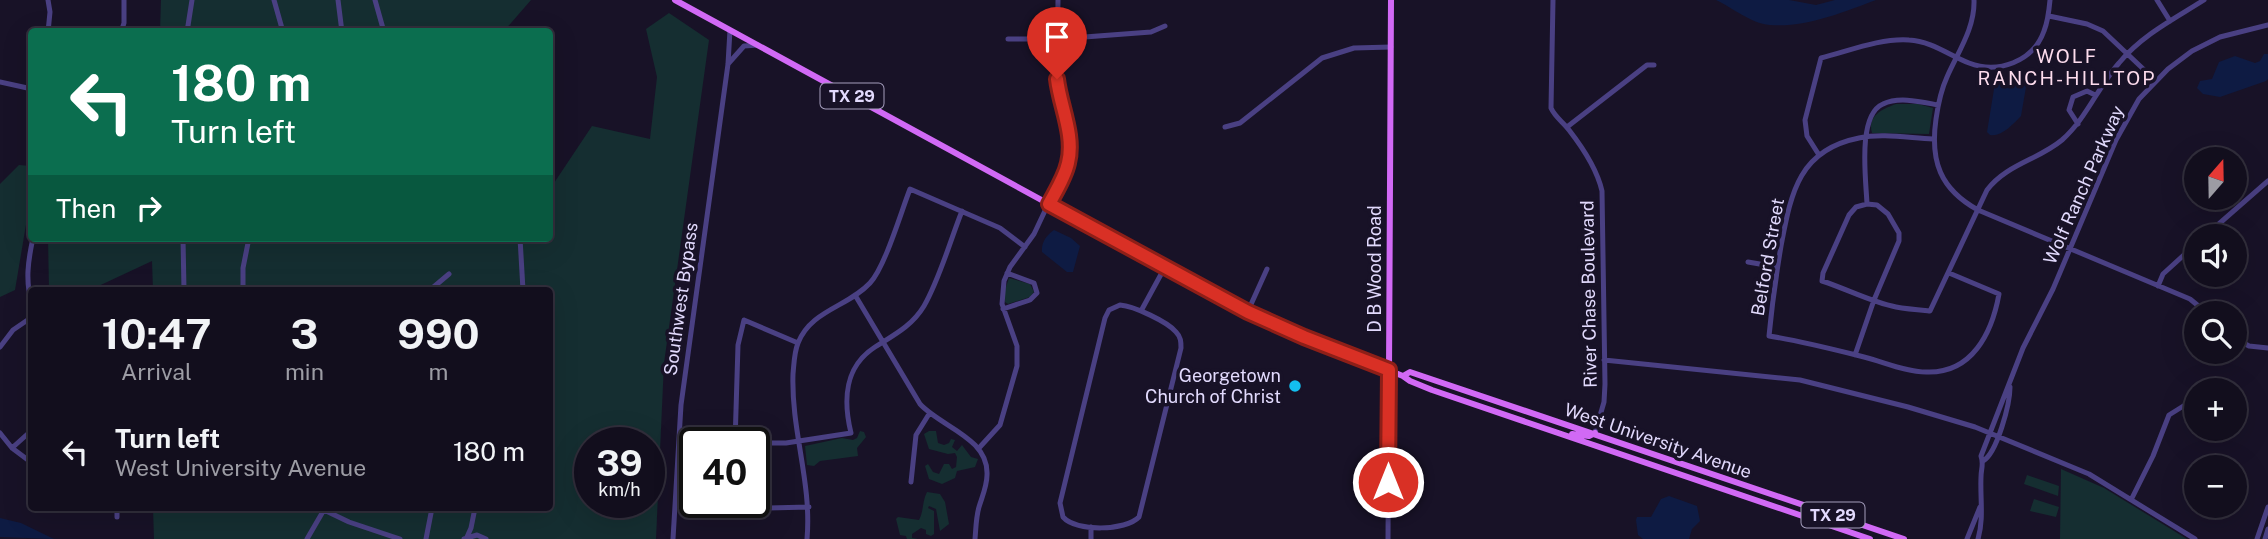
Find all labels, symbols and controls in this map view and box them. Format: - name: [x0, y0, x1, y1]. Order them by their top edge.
- pin: [1027, 7, 1087, 79]
- icon: arrive: [1038, 18, 1076, 56]
- district label: WOLF RANCH-HILLTOP: [1978, 45, 2156, 89]
- text: 180 m: [171, 54, 311, 112]
- icon: left: [56, 56, 147, 147]
- road number: TX 29: [820, 83, 884, 108]
- street label: Wolf Ranch Parkway: [2039, 102, 2128, 267]
- text: Turn left: [171, 113, 296, 150]
- north arrow: [2184, 147, 2247, 210]
- map controls: [2184, 147, 2247, 518]
- icon: right: [130, 189, 168, 227]
- text: Then: [56, 193, 116, 224]
- street label: Belford Street: [1747, 196, 1788, 317]
- street label: River Chase Boulevard: [1576, 200, 1601, 388]
- street label: D B Wood Road: [1364, 205, 1385, 333]
- street label: Southwest Bypass: [659, 221, 702, 377]
- button: sound: [2184, 224, 2247, 287]
- button: search: [2184, 301, 2247, 364]
- text: 10:47: [101, 309, 212, 358]
- text: 3: [290, 309, 318, 358]
- text: 990: [397, 309, 480, 358]
- text: Arrival: [121, 358, 192, 385]
- text: min: [285, 358, 324, 385]
- text: m: [428, 358, 448, 385]
- place label: Georgetown Church of Christ: [1145, 365, 1281, 407]
- marker: Georgetown Church of Christ: [1287, 378, 1303, 394]
- button: +: [2184, 378, 2247, 441]
- street label: West University Avenue: [1562, 399, 1755, 482]
- text: Turn left: [115, 423, 220, 454]
- speed limit sign: 40: [679, 427, 770, 518]
- icon: left: [56, 433, 94, 471]
- text: 180 m: [453, 436, 525, 467]
- text: 39: [596, 443, 643, 484]
- position arrow: [1351, 445, 1425, 519]
- text: West University Avenue: [115, 454, 366, 481]
- button: −: [2184, 455, 2247, 518]
- text: km/h: [598, 479, 641, 500]
- road number: TX 29: [1801, 502, 1864, 528]

